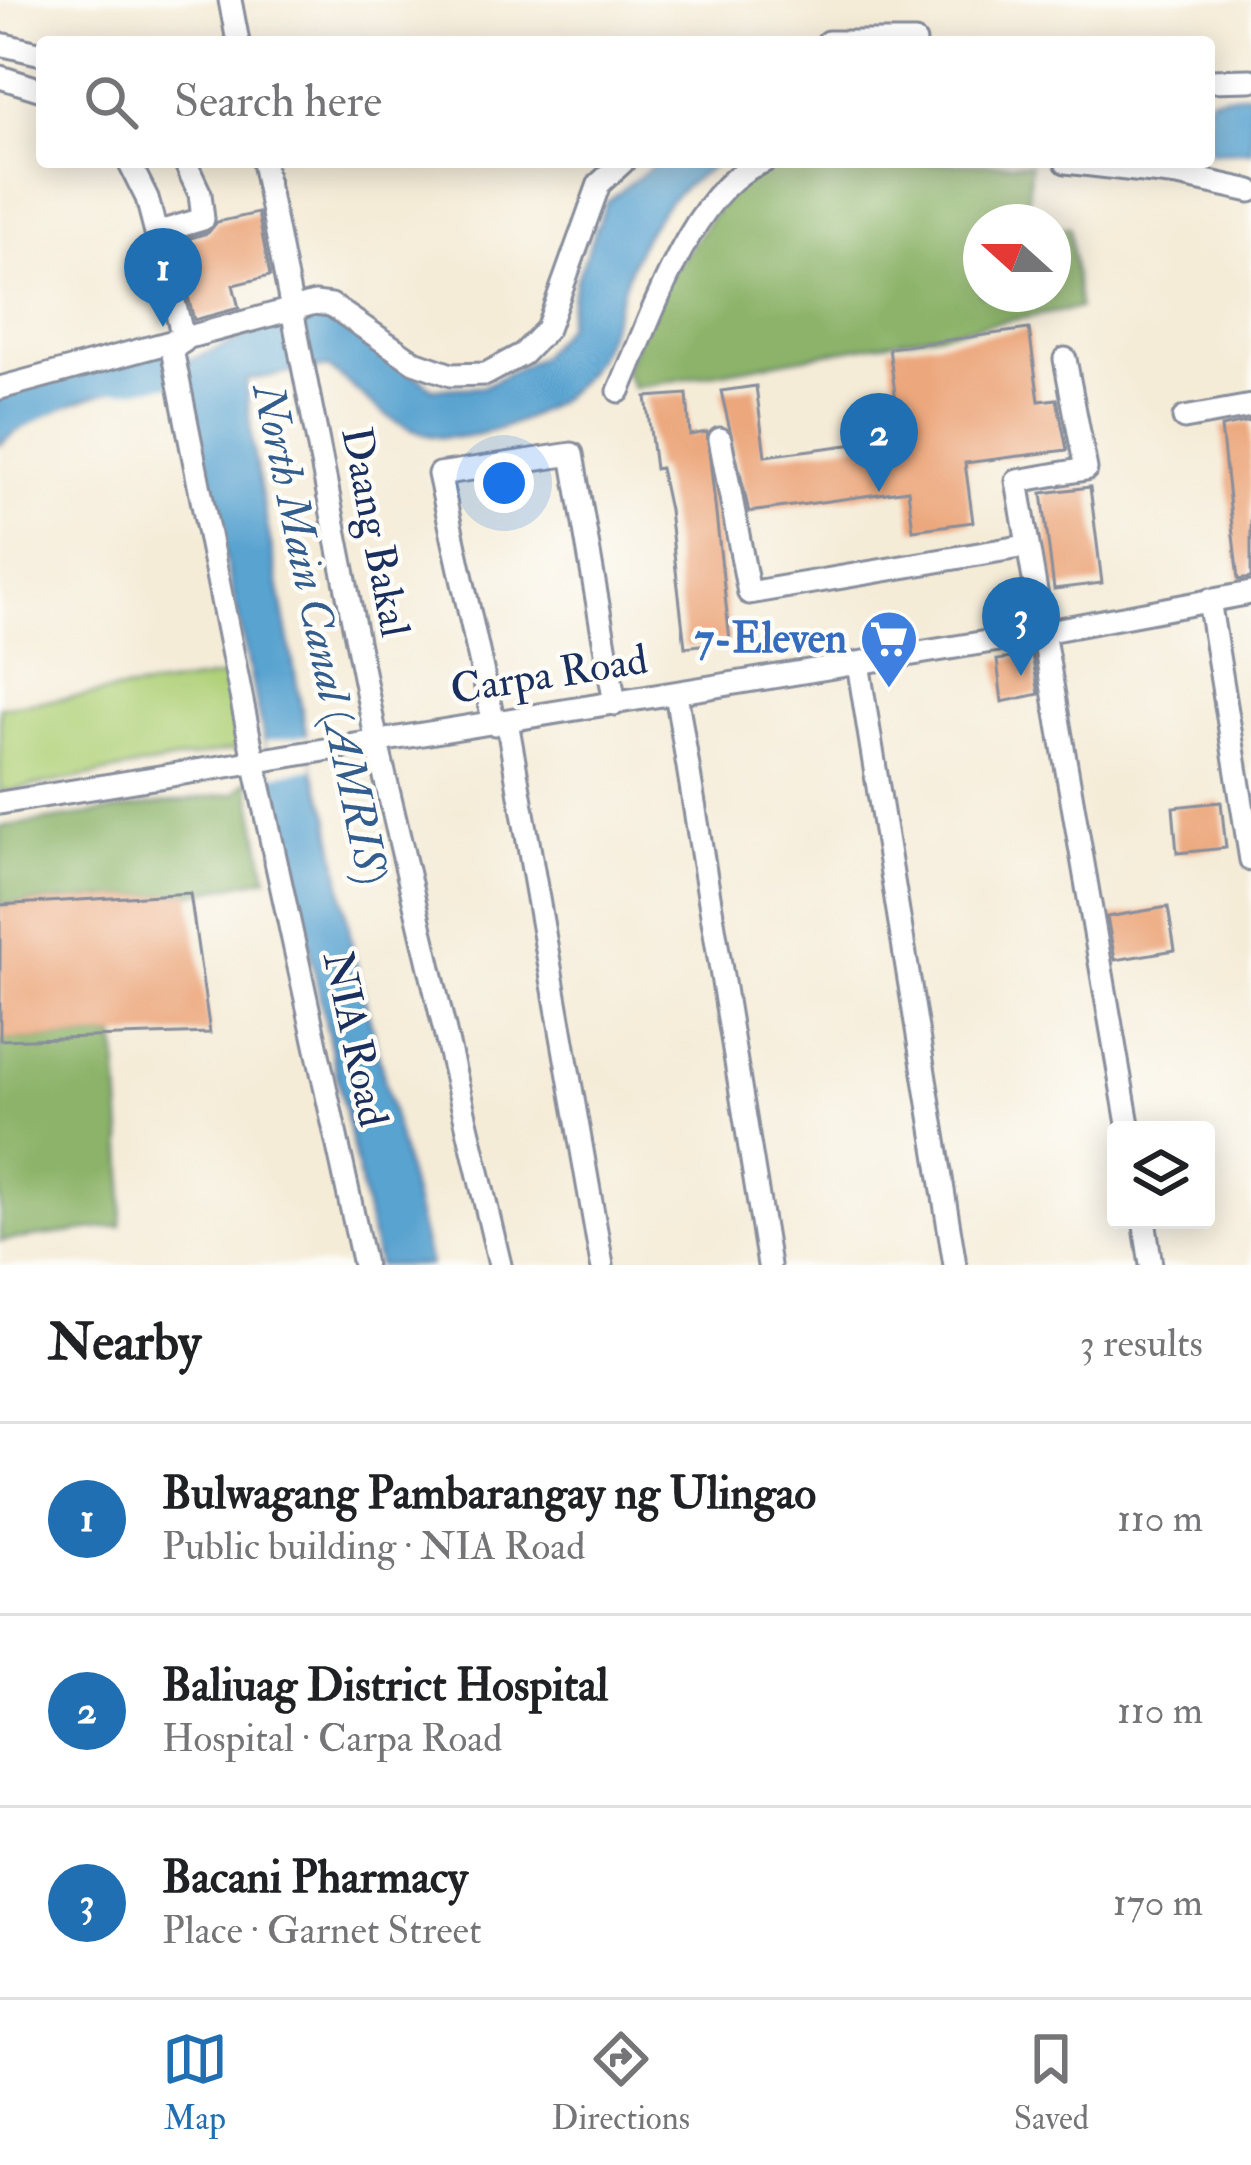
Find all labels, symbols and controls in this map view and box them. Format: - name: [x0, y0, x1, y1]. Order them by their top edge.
- search box: [36, 36, 1215, 168]
- icon: search: [78, 69, 144, 135]
- text: Search here: [174, 74, 382, 130]
- north arrow: [963, 204, 1071, 312]
- pin: 1: [124, 228, 202, 327]
- water label: North Main Canal (AMRIS): [239, 377, 400, 889]
- pin: 2: [840, 393, 918, 492]
- street label: Daang Bakal: [329, 423, 421, 641]
- your location: [474, 453, 534, 513]
- pin: 3: [982, 577, 1060, 676]
- supermarket icon: 7-Eleven: [858, 608, 920, 690]
- place label: 7-Eleven: [695, 613, 847, 665]
- street label: Carpa Road: [447, 634, 651, 716]
- street label: NIA Road: [311, 947, 399, 1132]
- map controls: [1107, 1121, 1215, 1229]
- button: layers: [1107, 1121, 1215, 1229]
- text: Nearby: [48, 1311, 201, 1375]
- text: 3 results: [1080, 1319, 1203, 1368]
- text: Bulwagang Pambarangay ng Ulingao: [162, 1466, 816, 1522]
- text: 1: [80, 1494, 94, 1543]
- text: 110 m: [1117, 1494, 1203, 1543]
- text: Public building · NIA Road: [162, 1522, 585, 1571]
- text: Baliuag District Hospital: [162, 1658, 608, 1714]
- text: 2: [77, 1686, 97, 1735]
- text: 110 m: [1117, 1686, 1203, 1735]
- text: Hospital · Carpa Road: [162, 1714, 502, 1763]
- text: Bacani Pharmacy: [162, 1850, 468, 1906]
- text: 3: [80, 1878, 94, 1927]
- text: 170 m: [1113, 1878, 1203, 1927]
- text: Place · Garnet Street: [162, 1906, 482, 1955]
- tab: Map: [162, 2026, 228, 2139]
- tab: Directions: [552, 2026, 690, 2139]
- tab: Saved: [1014, 2026, 1089, 2139]

